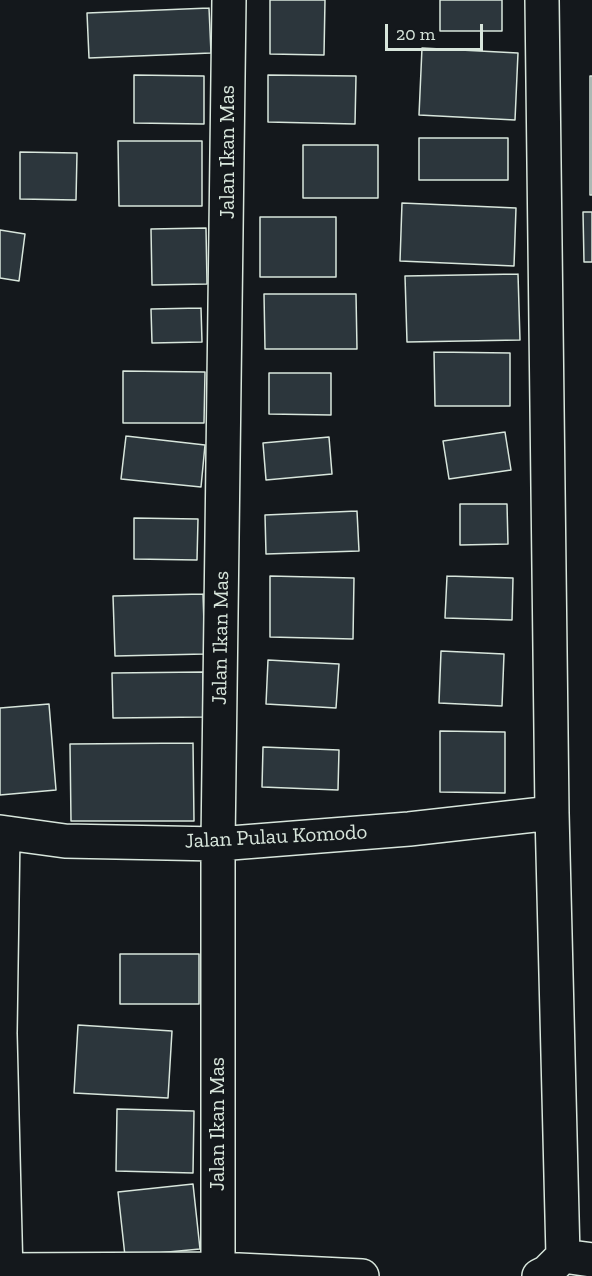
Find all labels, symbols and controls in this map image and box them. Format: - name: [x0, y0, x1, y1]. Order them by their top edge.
- scale bar: [388, 12, 486, 50]
- text: 20 m: [396, 23, 435, 45]
- street label: Jalan Ikan Mas: [215, 85, 241, 219]
- street label: Jalan Ikan Mas: [207, 571, 235, 705]
- street label: Jalan Pulau Komodo: [184, 820, 368, 854]
- street label: Jalan Ikan Mas: [205, 1057, 231, 1191]

